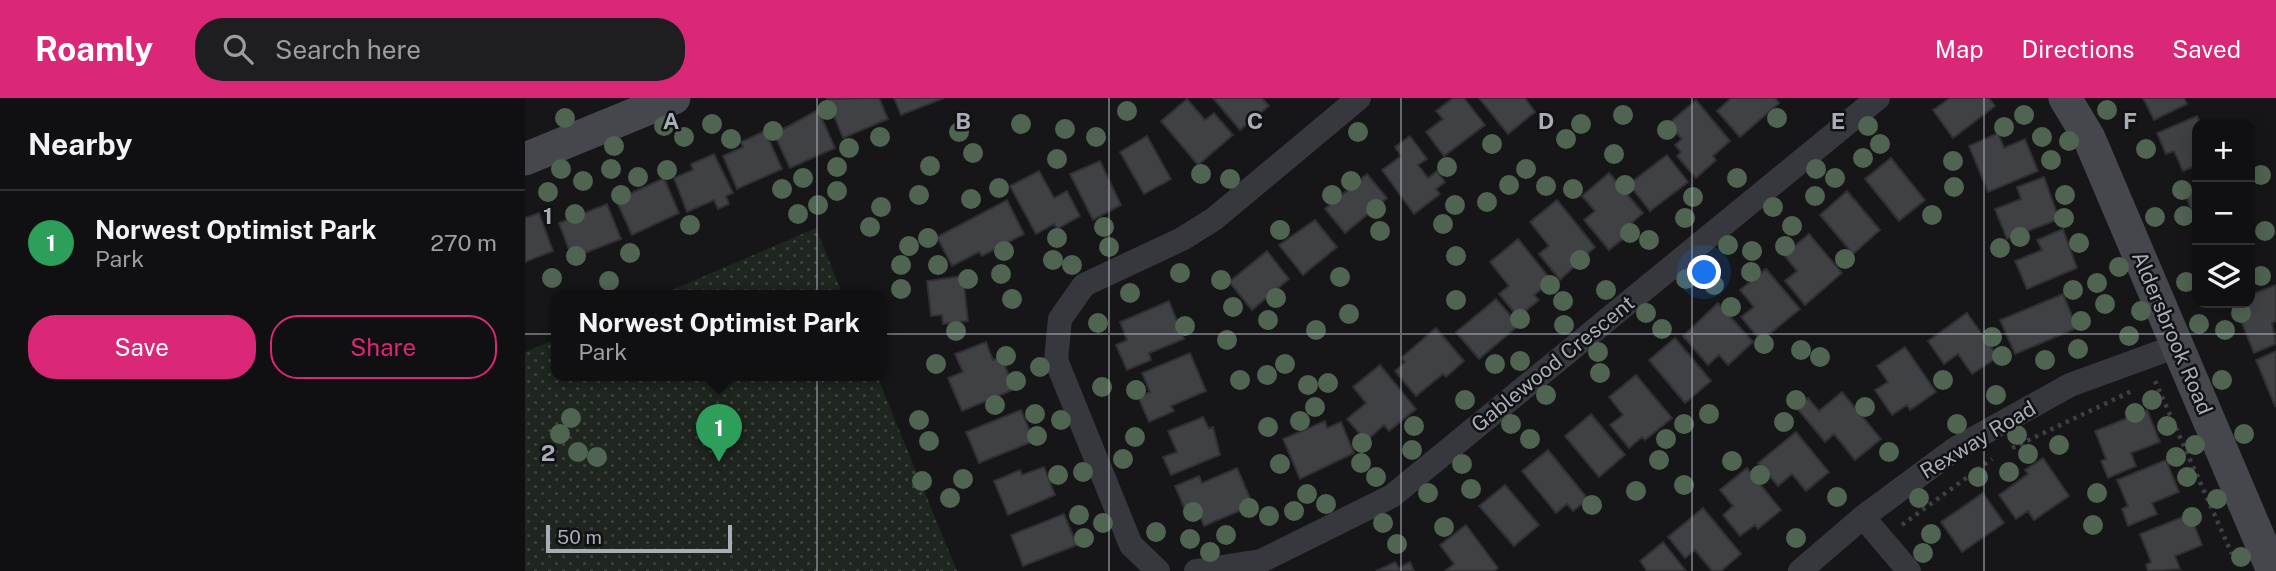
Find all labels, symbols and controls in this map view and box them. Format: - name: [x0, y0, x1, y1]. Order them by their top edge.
- search box: [195, 18, 685, 81]
- text: Roamly: [35, 30, 153, 68]
- icon: search: [219, 30, 257, 68]
- text: Search here: [275, 34, 421, 65]
- text: Map: [1935, 35, 1984, 63]
- text: Directions: [2022, 35, 2134, 63]
- text: Saved: [2172, 35, 2241, 63]
- text: A: [663, 107, 680, 134]
- text: B: [955, 107, 971, 134]
- text: C: [1247, 107, 1263, 134]
- text: D: [1538, 107, 1554, 134]
- text: E: [1831, 107, 1845, 134]
- text: F: [2123, 107, 2137, 134]
- map controls: [2192, 119, 2255, 308]
- button: +: [2192, 119, 2255, 182]
- text: Nearby: [28, 126, 132, 162]
- button: −: [2192, 182, 2255, 245]
- text: 1: [543, 202, 553, 229]
- text: Norwest Optimist Park: [95, 214, 377, 245]
- text: 1: [46, 229, 56, 256]
- text: 270 m: [430, 229, 497, 256]
- text: Park: [95, 245, 144, 272]
- button: layers: [2192, 245, 2255, 308]
- street label: Aldersbrook Road: [2127, 247, 2218, 418]
- your location: [1687, 255, 1721, 289]
- popup: [551, 290, 887, 381]
- street label: Gablewood Crescent: [1466, 290, 1639, 437]
- text: Norwest Optimist Park: [578, 307, 860, 338]
- button: Save: [28, 315, 256, 379]
- button: Share: [270, 315, 497, 379]
- text: Park: [578, 338, 627, 365]
- street label: Rexway Road: [1915, 395, 2040, 484]
- pin: 1: [696, 404, 742, 462]
- text: 2: [541, 439, 555, 466]
- scale bar: [546, 522, 731, 554]
- text: 50 m: [557, 526, 602, 548]

